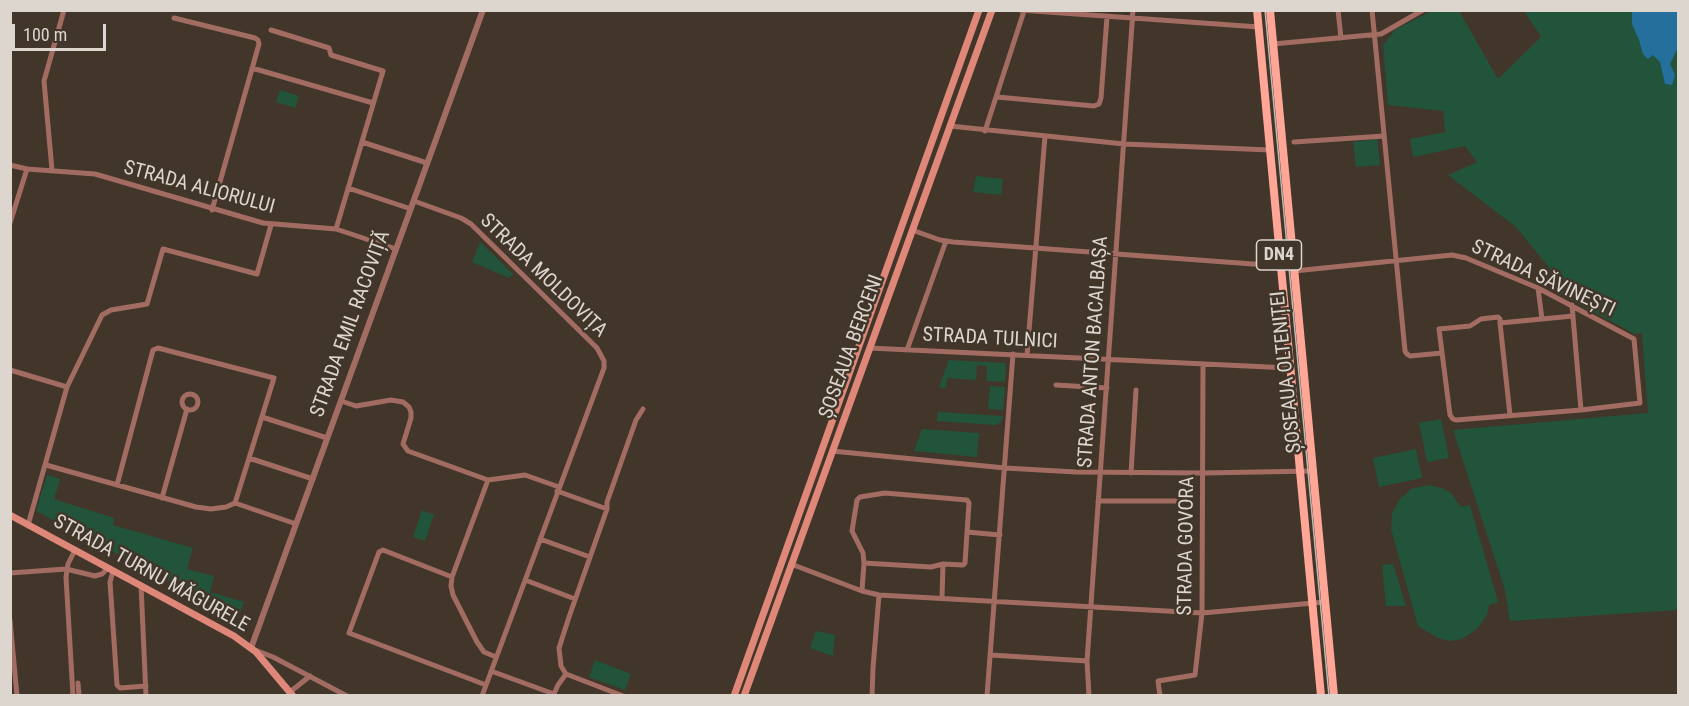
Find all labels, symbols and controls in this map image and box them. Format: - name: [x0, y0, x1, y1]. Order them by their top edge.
- scale bar: [15, 12, 110, 50]
- text: 100 m: [23, 24, 67, 45]
- street label: STRADA ALIORULUI: [121, 156, 277, 220]
- street label: STRADA MOLDOVIȚA: [475, 209, 611, 343]
- street label: STRADA EMIL RACOVIȚĂ: [306, 227, 396, 421]
- street label: STRADA ANTON BACALBAȘA: [1074, 235, 1114, 469]
- street label: STRADA SĂVINEȘTI: [1467, 235, 1619, 323]
- road number: DN4: [1256, 240, 1302, 270]
- street label: ȘOSEAUA BERCENI: [815, 272, 889, 422]
- street label: ȘOSEAUA OLTENIȚEI: [1267, 290, 1307, 454]
- street label: STRADA TULNICI: [922, 323, 1058, 355]
- street label: STRADA GOVORA: [1174, 476, 1200, 616]
- street label: STRADA TURNU MĂGURELE: [49, 510, 253, 638]

